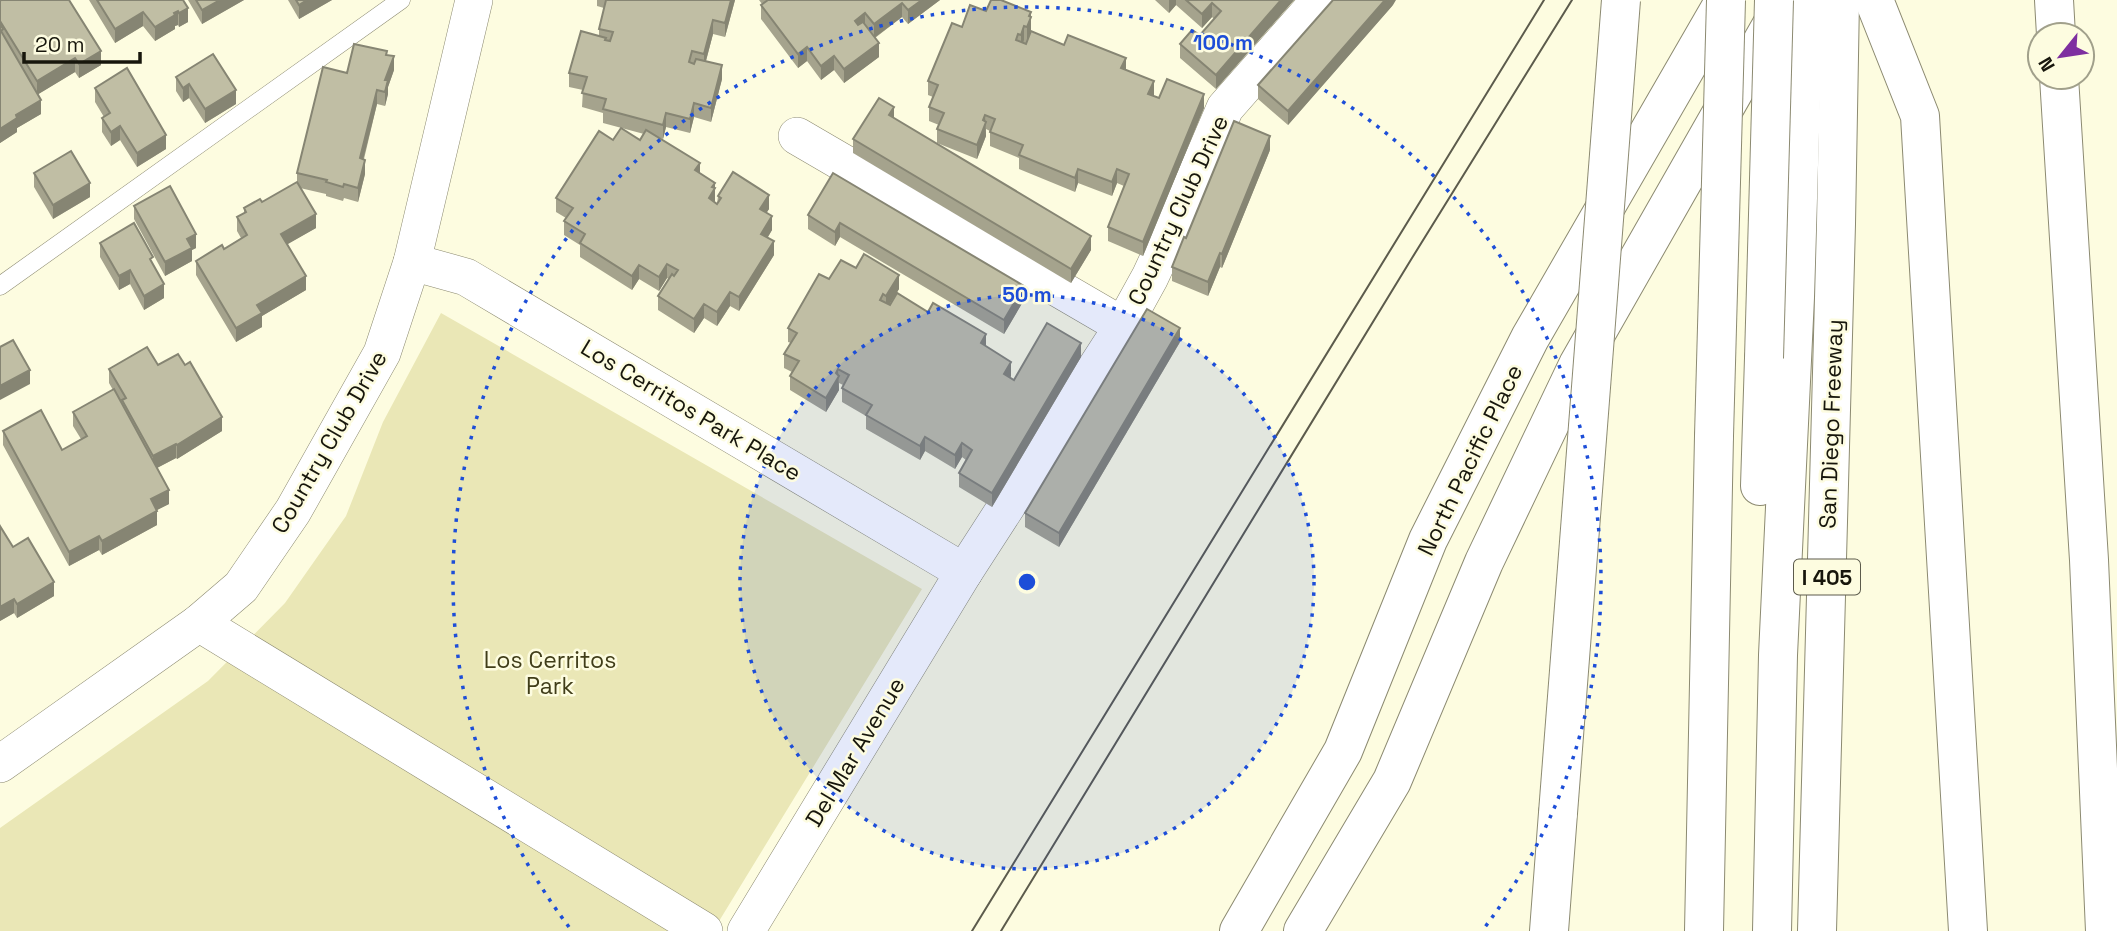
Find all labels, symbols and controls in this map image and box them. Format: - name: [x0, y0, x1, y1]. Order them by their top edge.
- scale bar: [24, 21, 140, 65]
- north arrow: [2026, 21, 2096, 91]
- text: 100 m: [1193, 29, 1253, 56]
- text: 20 m: [35, 31, 85, 58]
- text: N: [2033, 52, 2061, 76]
- street label: Country Club Drive: [1121, 110, 1235, 310]
- text: 50 m: [1002, 281, 1052, 308]
- street label: San Diego Freeway: [1812, 319, 1850, 529]
- street label: Los Cerritos Park Place: [575, 332, 807, 488]
- street label: Country Club Drive: [264, 345, 394, 539]
- street label: North Pacific Place: [1411, 359, 1529, 561]
- road number: I 405: [1794, 560, 1860, 594]
- centre of rings: [1015, 570, 1039, 594]
- park label: Los Cerritos Park: [484, 645, 616, 701]
- street label: Del Mar Avenue: [799, 672, 911, 832]

